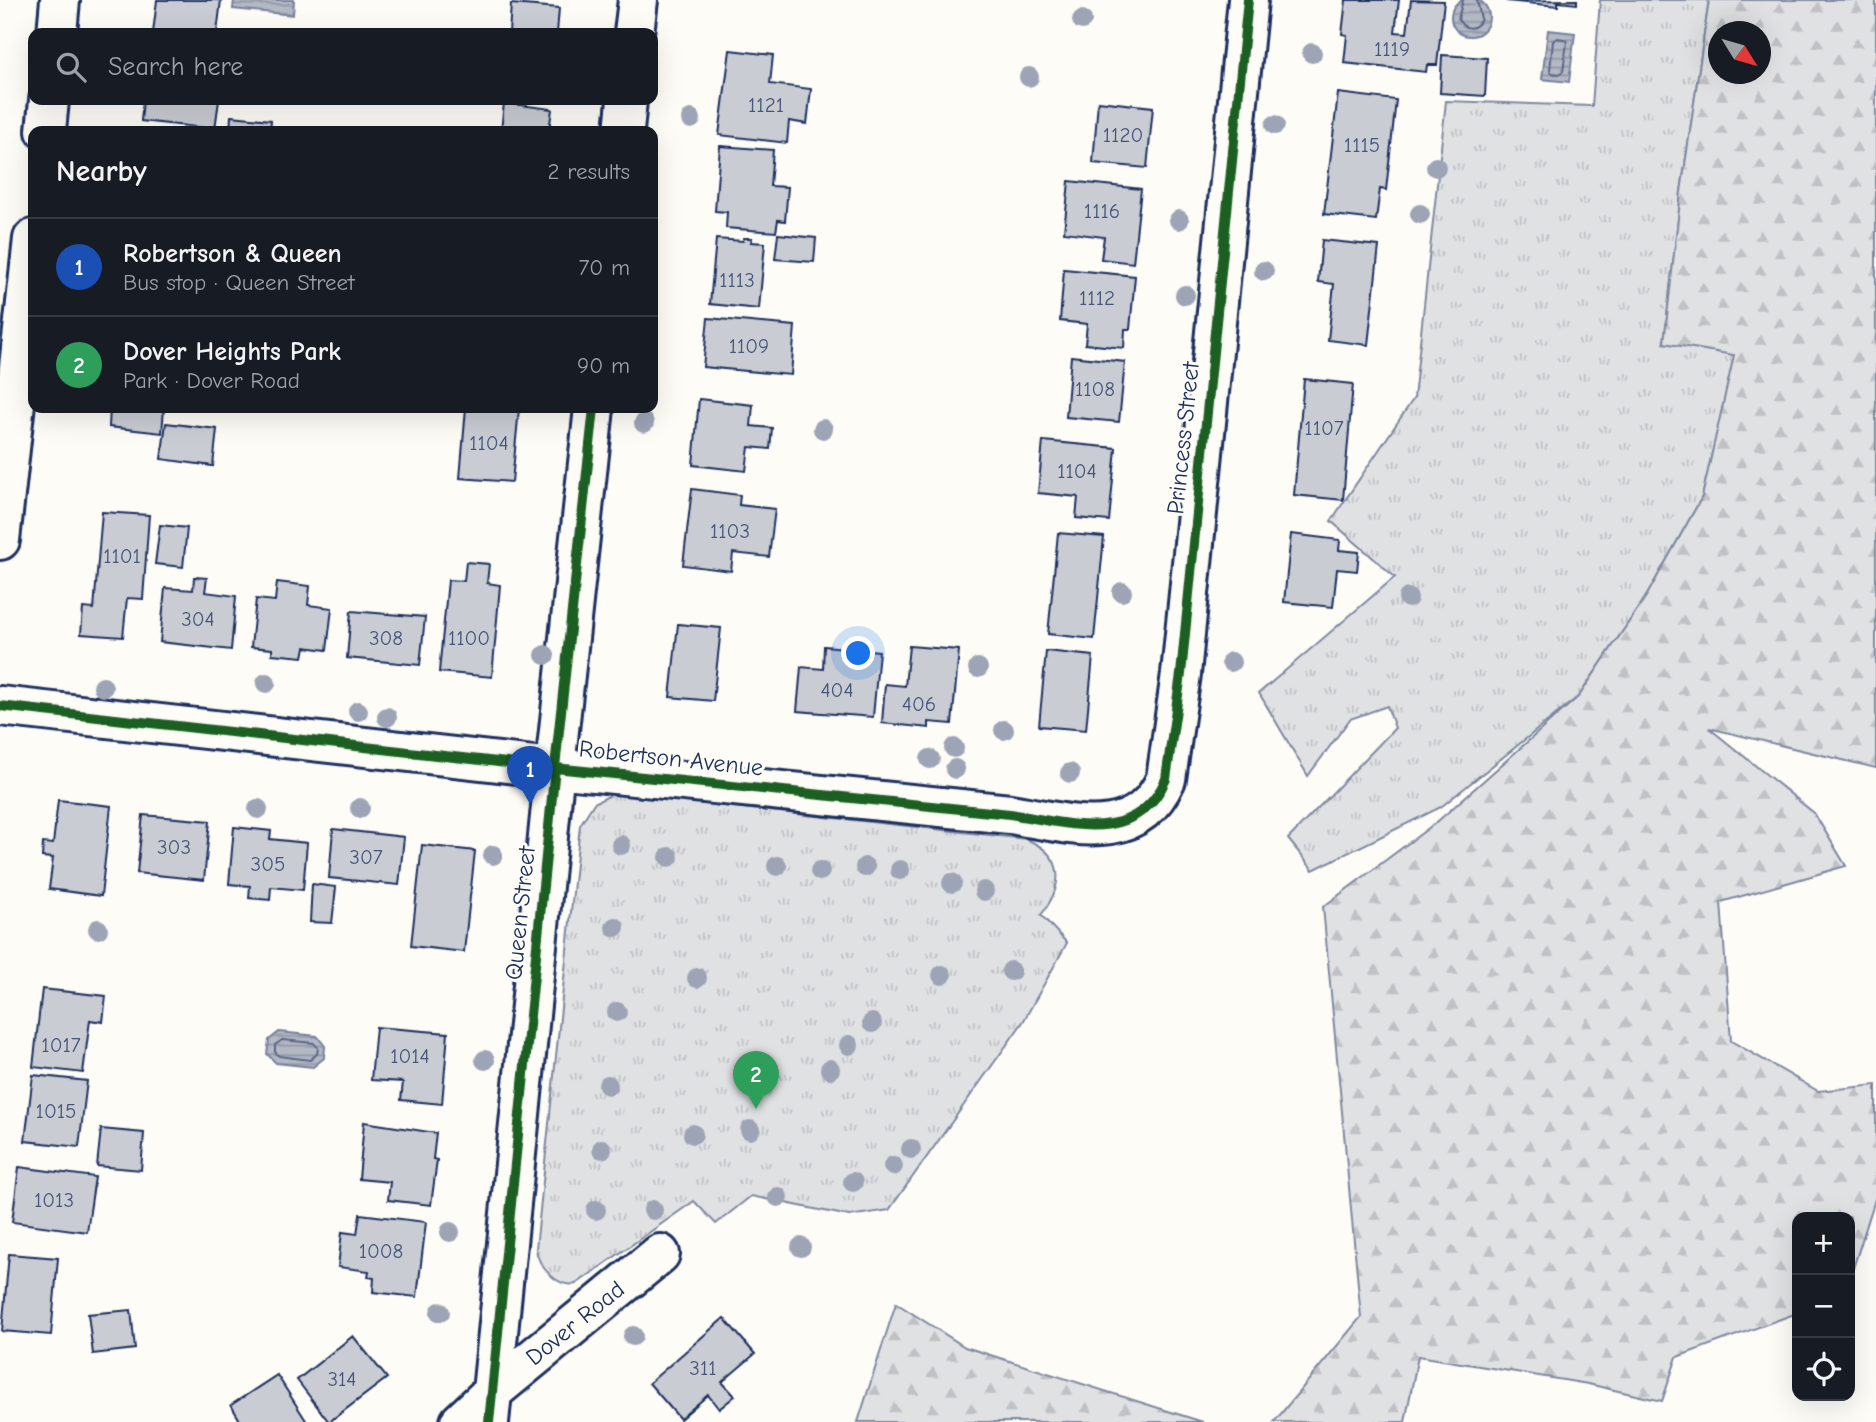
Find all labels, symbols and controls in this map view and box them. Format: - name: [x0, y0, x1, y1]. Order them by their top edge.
- north arrow: [1708, 21, 1771, 84]
- search box: [28, 28, 658, 105]
- house number: 1119: [1374, 37, 1410, 61]
- icon: search: [52, 48, 90, 86]
- text: Search here: [108, 52, 243, 82]
- house number: 1121: [748, 93, 784, 117]
- house number: 1120: [1103, 123, 1143, 147]
- house number: 1115: [1344, 133, 1380, 157]
- text: Nearby: [56, 154, 147, 189]
- text: 2 results: [548, 158, 630, 185]
- house number: 1116: [1084, 199, 1120, 223]
- text: Robertson & Queen: [123, 239, 342, 269]
- text: 1: [74, 254, 84, 281]
- text: 70 m: [578, 254, 630, 281]
- house number: 1113: [719, 268, 755, 292]
- text: Bus stop · Queen Street: [123, 269, 355, 296]
- house number: 1112: [1079, 286, 1115, 310]
- house number: 1109: [729, 334, 769, 358]
- text: Dover Heights Park: [123, 337, 341, 367]
- text: 2: [73, 352, 85, 379]
- text: 90 m: [577, 352, 630, 379]
- street label: Princess Street: [1161, 359, 1205, 516]
- text: Park · Dover Road: [123, 367, 300, 394]
- house number: 1108: [1075, 377, 1115, 401]
- house number: 1107: [1304, 416, 1344, 440]
- house number: 1104: [469, 431, 509, 455]
- house number: 1104: [1057, 459, 1097, 483]
- house number: 1103: [710, 519, 750, 543]
- house number: 1101: [103, 544, 141, 568]
- house number: 304: [181, 607, 215, 631]
- house number: 308: [369, 626, 403, 650]
- house number: 1100: [448, 626, 490, 650]
- your location: [841, 636, 875, 670]
- house number: 404: [820, 678, 854, 702]
- house number: 406: [902, 692, 936, 716]
- street label: Robertson Avenue: [578, 734, 764, 782]
- pin: 1: [507, 746, 553, 804]
- house number: 303: [157, 835, 191, 859]
- street label: Queen Street: [499, 843, 541, 981]
- house number: 307: [349, 845, 383, 869]
- house number: 305: [251, 852, 285, 876]
- house number: 1017: [41, 1033, 81, 1057]
- house number: 1014: [390, 1044, 430, 1068]
- pin: 2: [733, 1051, 779, 1109]
- house number: 1015: [36, 1099, 76, 1123]
- house number: 1013: [34, 1188, 74, 1212]
- map controls: [1792, 1212, 1855, 1401]
- button: +: [1792, 1212, 1855, 1275]
- house number: 1008: [359, 1239, 403, 1263]
- street label: Dover Road: [520, 1275, 630, 1371]
- button: −: [1792, 1275, 1855, 1338]
- button: locate: [1792, 1338, 1855, 1401]
- house number: 311: [689, 1356, 717, 1380]
- house number: 314: [327, 1367, 357, 1391]

